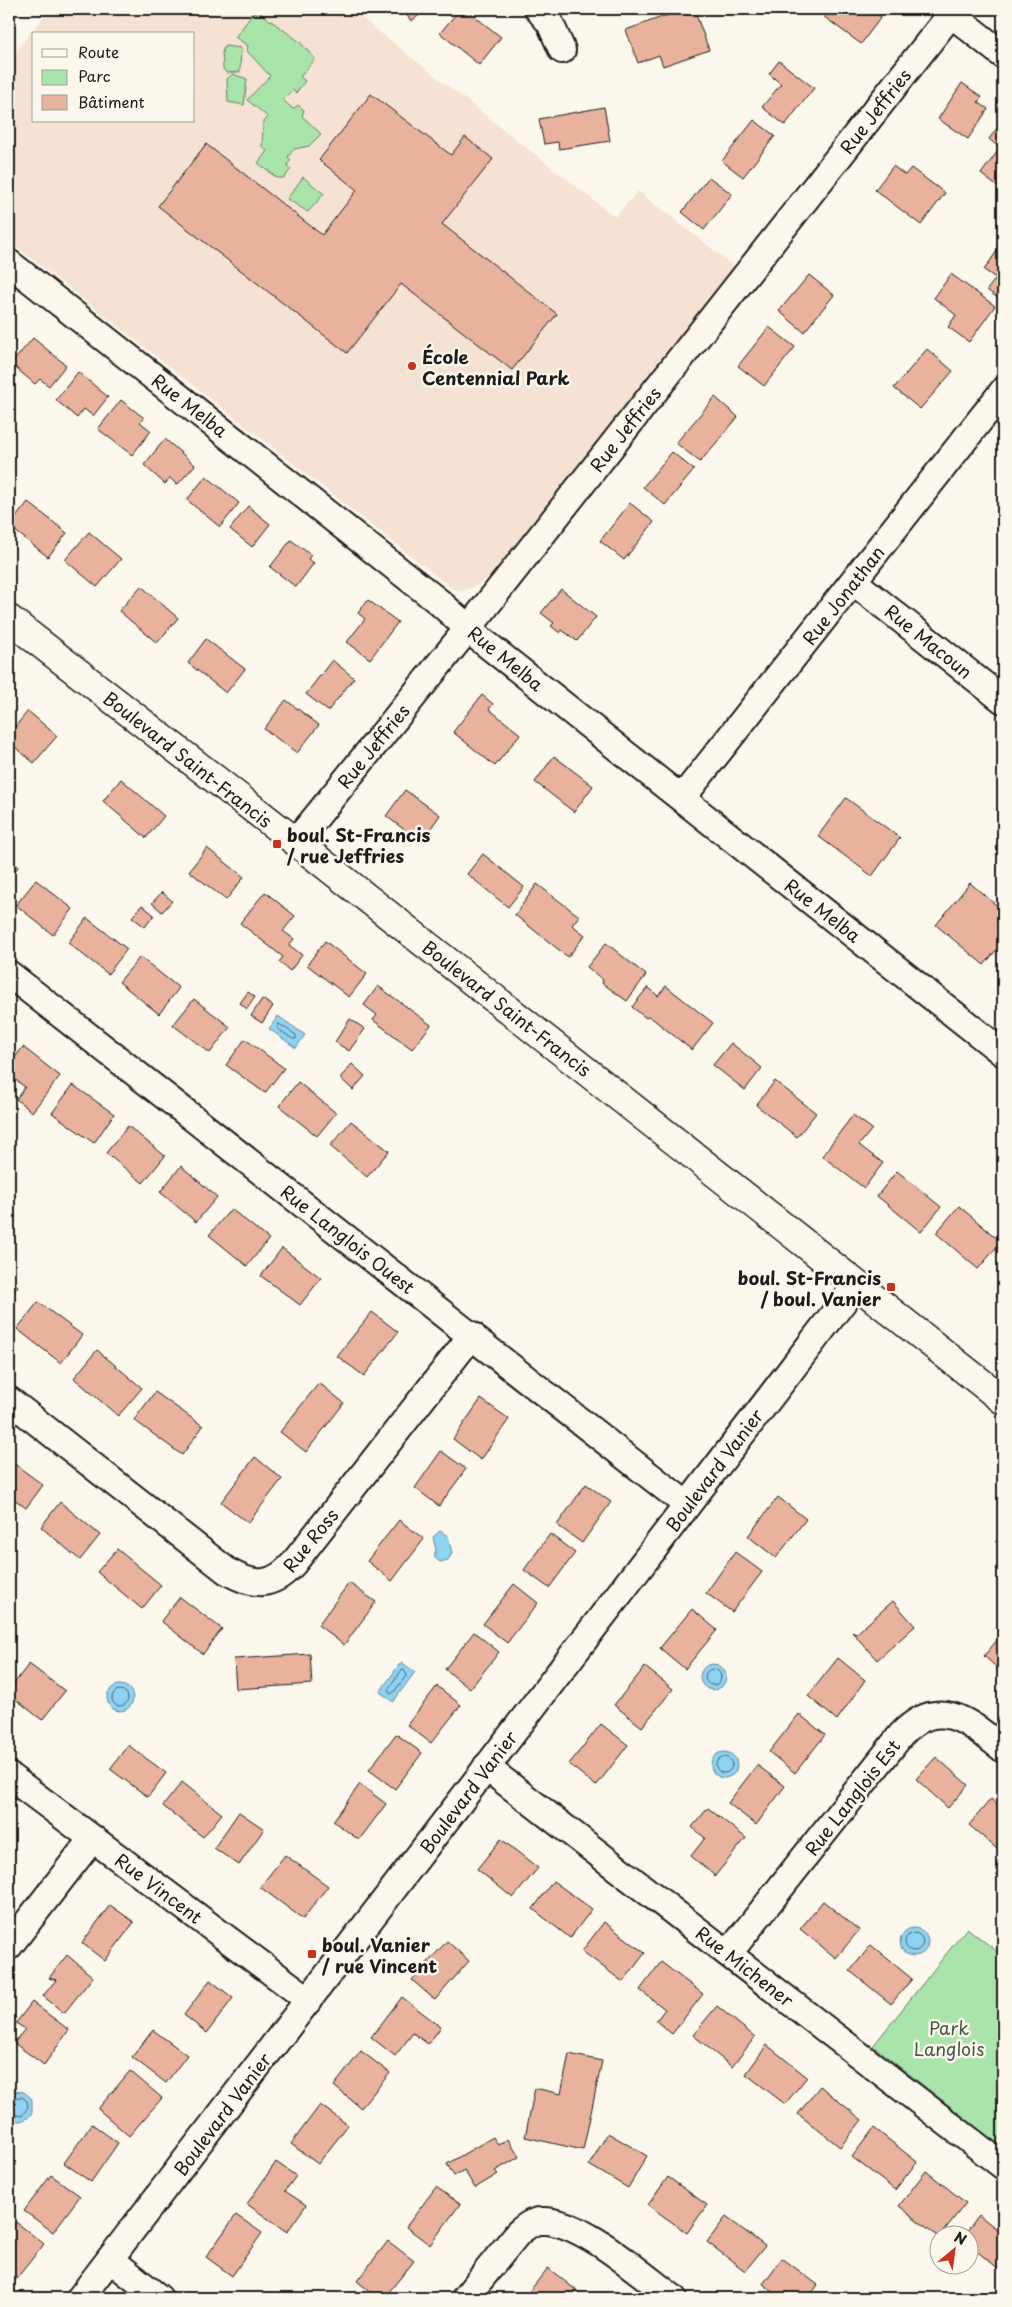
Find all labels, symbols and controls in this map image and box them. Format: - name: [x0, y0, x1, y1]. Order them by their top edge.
- legend: [32, 32, 195, 122]
- text: Route: [78, 40, 119, 63]
- street label: Rue Jeffries: [833, 63, 917, 159]
- text: Parc: [78, 64, 111, 87]
- text: Bâtiment: [78, 90, 145, 113]
- place label: École Centennial Park: [422, 343, 570, 391]
- marker: École Centennial Park: [406, 360, 418, 372]
- street label: Rue Melba: [146, 367, 234, 444]
- street label: Rue Jeffries: [583, 381, 667, 477]
- street label: Rue Jonathan: [796, 540, 890, 650]
- street label: Rue Macoun: [880, 597, 978, 685]
- street label: Rue Melba: [463, 619, 550, 697]
- street label: Boulevard Saint-Francis: [98, 684, 278, 834]
- street label: Rue Jeffries: [330, 698, 416, 794]
- place label: boul. St-Francis / rue Jeffries: [286, 821, 430, 869]
- marker: boul. St-Francis / rue Jeffries: [271, 838, 283, 850]
- street label: Rue Melba: [779, 872, 867, 949]
- street label: Boulevard Saint-Francis: [417, 933, 597, 1083]
- street label: Rue Langlois Ouest: [275, 1178, 421, 1300]
- place label: boul. St-Francis / boul. Vanier: [738, 1264, 882, 1312]
- marker: boul. St-Francis / boul. Vanier: [885, 1281, 897, 1293]
- street label: Boulevard Vanier: [659, 1402, 770, 1537]
- street label: Rue Ross: [276, 1502, 344, 1578]
- street label: Boulevard Vanier: [413, 1724, 524, 1859]
- street label: Rue Langlois Est: [798, 1733, 906, 1861]
- street label: Rue Vincent: [110, 1846, 208, 1930]
- street label: Rue Michener: [690, 1919, 800, 2013]
- place label: boul. Vanier / rue Vincent: [321, 1931, 437, 1979]
- marker: boul. Vanier / rue Vincent: [306, 1948, 318, 1960]
- park label: Park Langlois: [914, 2014, 984, 2062]
- street label: Boulevard Vanier: [167, 2046, 278, 2181]
- north arrow: [930, 2224, 980, 2274]
- text: N: [951, 2226, 970, 2250]

